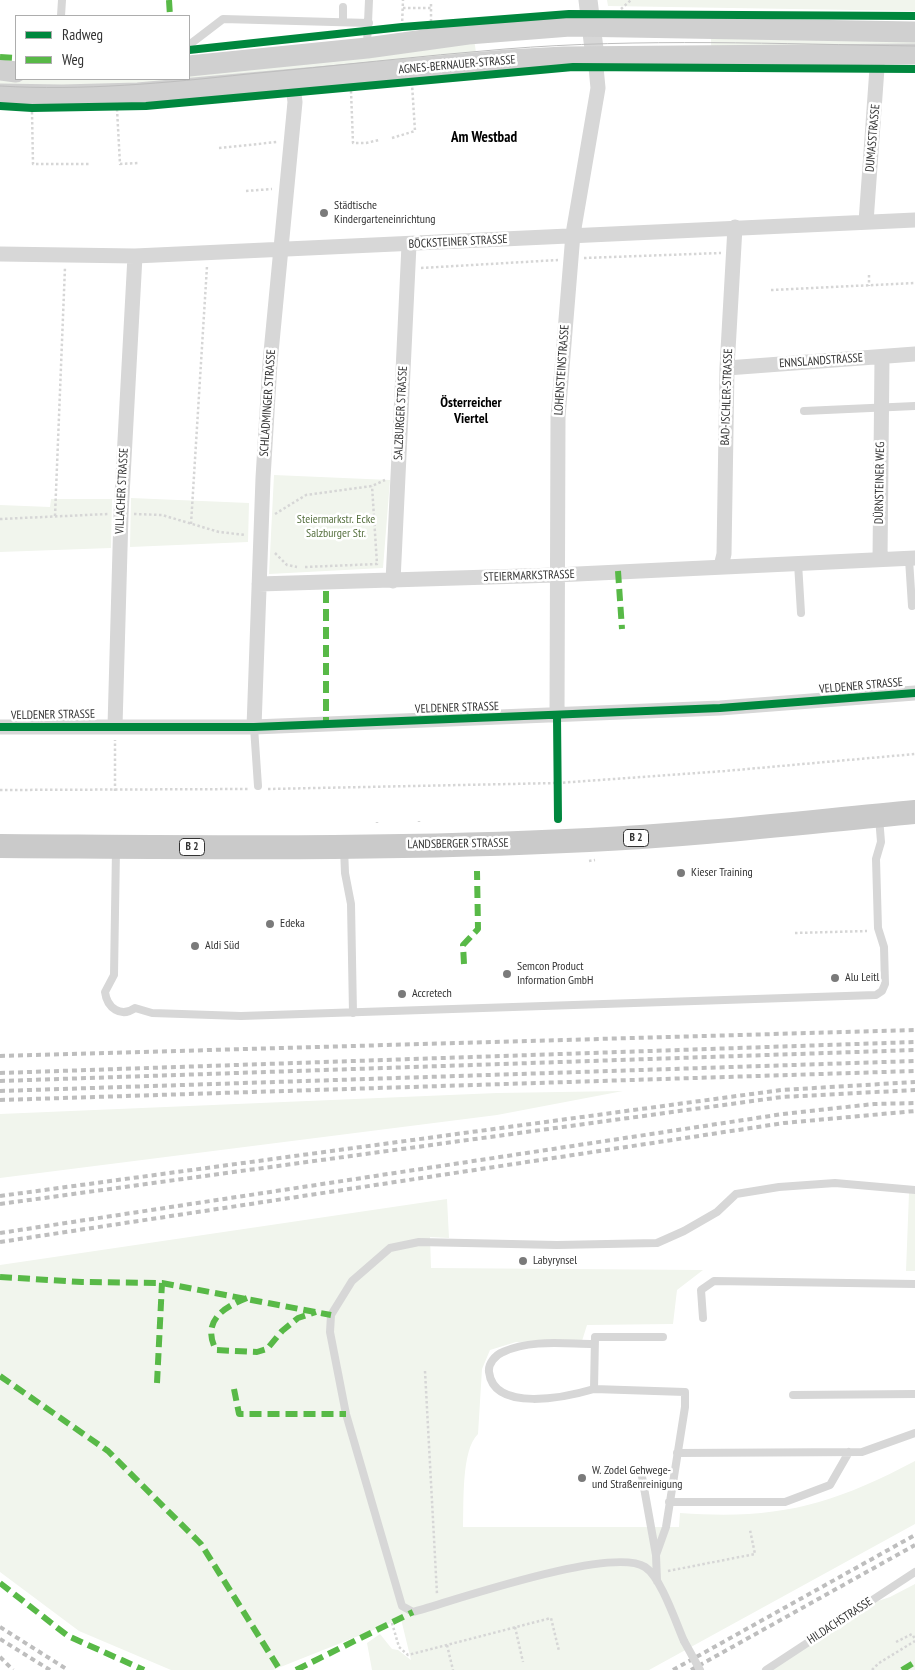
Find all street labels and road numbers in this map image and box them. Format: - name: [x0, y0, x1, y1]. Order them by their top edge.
- street label: AGNES-BERNAUER-STRASSE: [398, 53, 516, 77]
- street label: DUMASSTRASSE: [863, 103, 883, 173]
- street label: BÖCKSTEINER STRASSE: [408, 232, 508, 252]
- street label: LOHENSTEINSTRASSE: [552, 324, 572, 416]
- street label: BAD-ISCHLER-STRASSE: [718, 348, 736, 446]
- street label: SCHLADMINGER STRASSE: [257, 349, 279, 457]
- street label: ENNSLANDSTRASSE: [779, 351, 863, 371]
- street label: SALZBURGER STRASSE: [391, 366, 411, 460]
- street label: DÜRNSTEINER WEG: [872, 442, 888, 524]
- street label: VILLACHER STRASSE: [113, 448, 131, 534]
- street label: STEIERMARKSTRASSE: [483, 567, 575, 585]
- street label: VELDENER STRASSE: [818, 675, 904, 697]
- street label: VELDENER STRASSE: [415, 699, 499, 717]
- street label: VELDENER STRASSE: [11, 707, 95, 723]
- road number: B 2: [624, 830, 648, 846]
- street label: LANDSBERGER STRASSE: [407, 836, 509, 852]
- road number: B 2: [180, 839, 204, 856]
- street label: HILDACHSTRASSE: [805, 1595, 875, 1647]

